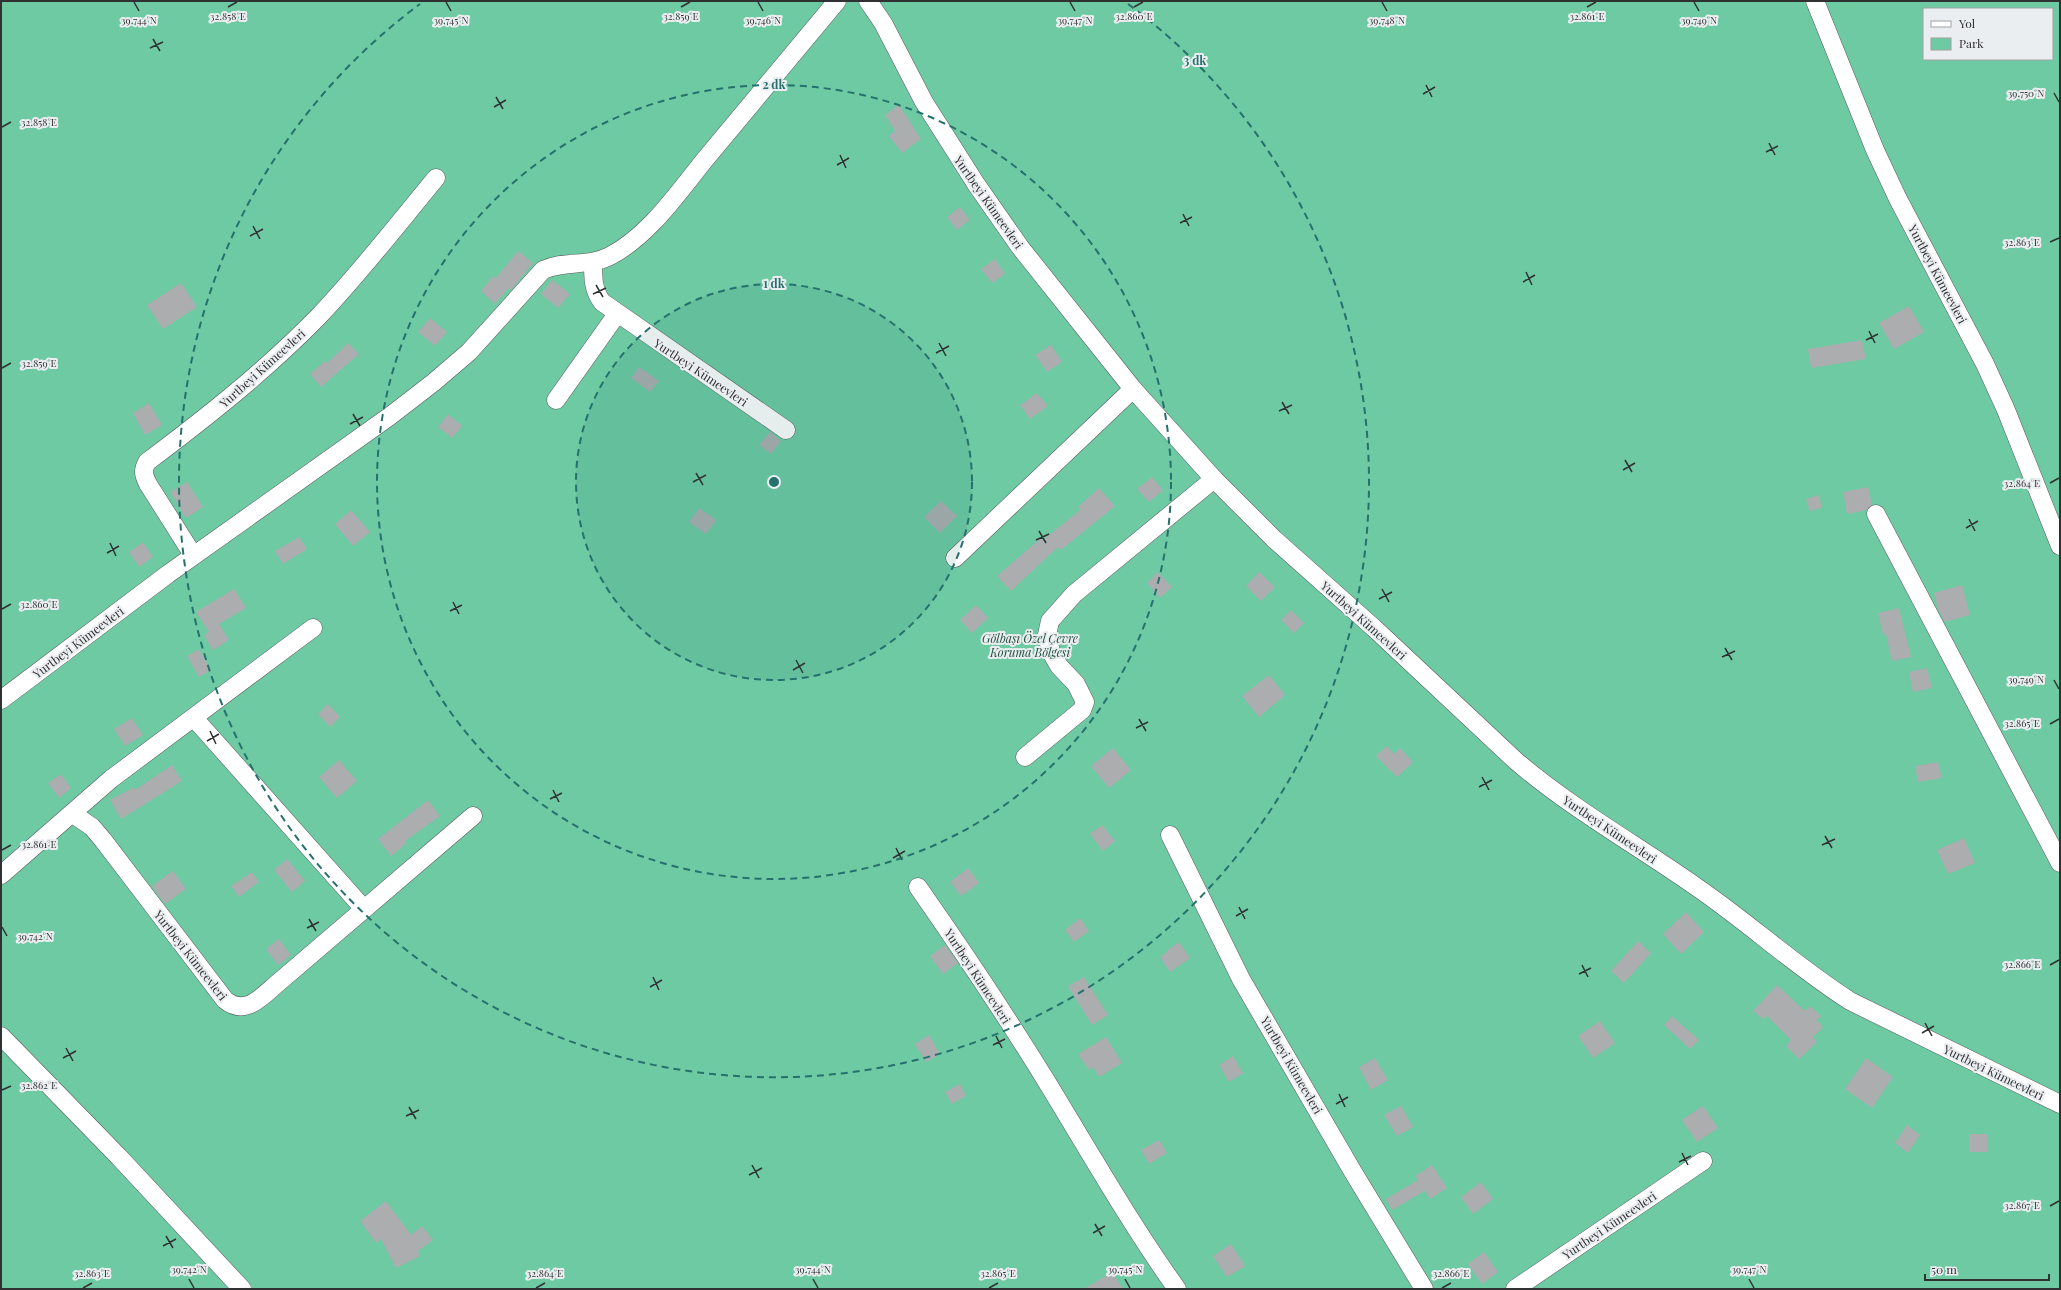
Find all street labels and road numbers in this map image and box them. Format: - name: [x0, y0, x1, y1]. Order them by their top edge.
- street label: Yurtbeyi Kümeevleri: [950, 152, 1027, 252]
- street label: Yurtbeyi Kümeevleri: [1905, 221, 1971, 327]
- street label: Yurtbeyi Kümeevleri: [215, 325, 309, 411]
- street label: Yurtbeyi Kümeevleri: [650, 334, 751, 410]
- street label: Yurtbeyi Kümeevleri: [1317, 577, 1411, 663]
- street label: Yurtbeyi Kümeevleri: [28, 602, 127, 682]
- street label: Yurtbeyi Kümeevleri: [1559, 791, 1660, 867]
- street label: Yurtbeyi Kümeevleri: [150, 906, 231, 1004]
- street label: Yurtbeyi Kümeevleri: [941, 925, 1015, 1027]
- street label: Yurtbeyi Kümeevleri: [1257, 1013, 1327, 1117]
- street label: Yurtbeyi Kümeevleri: [1940, 1040, 2047, 1104]
- street label: Yurtbeyi Kümeevleri: [1558, 1187, 1659, 1263]

